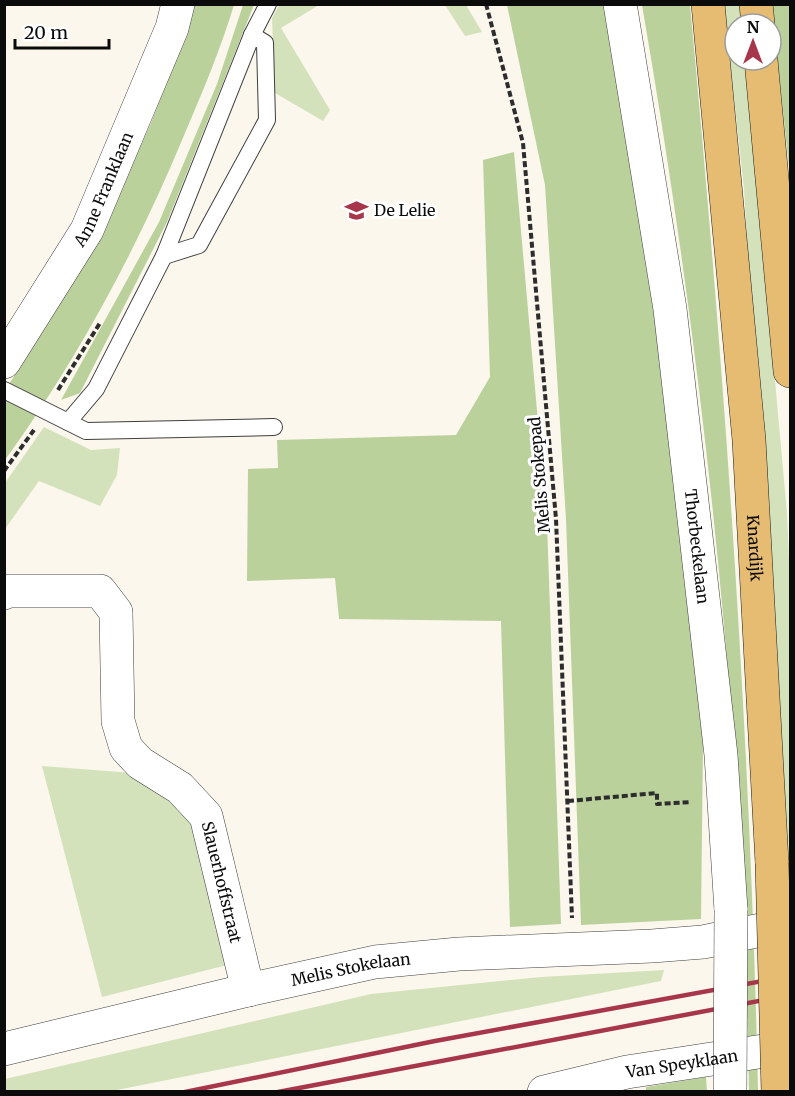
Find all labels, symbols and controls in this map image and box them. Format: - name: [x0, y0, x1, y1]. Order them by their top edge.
- scale bar: [15, 12, 110, 50]
- north arrow: [723, 12, 783, 72]
- text: N: [747, 17, 760, 37]
- text: 20 m: [24, 21, 68, 44]
- street label: Anne Franklaan: [69, 128, 137, 251]
- school or university icon: De Lelie: [343, 197, 369, 223]
- place label: De Lelie: [374, 200, 435, 220]
- street label: Melis Stokepad: [524, 416, 554, 534]
- street label: Thorbeckelaan: [681, 488, 714, 605]
- street label: Knardijk: [743, 514, 767, 583]
- street label: Slauerhoffstraat: [198, 819, 246, 946]
- street label: Melis Stokelaan: [289, 949, 412, 990]
- street label: Van Speyklaan: [624, 1045, 740, 1082]

